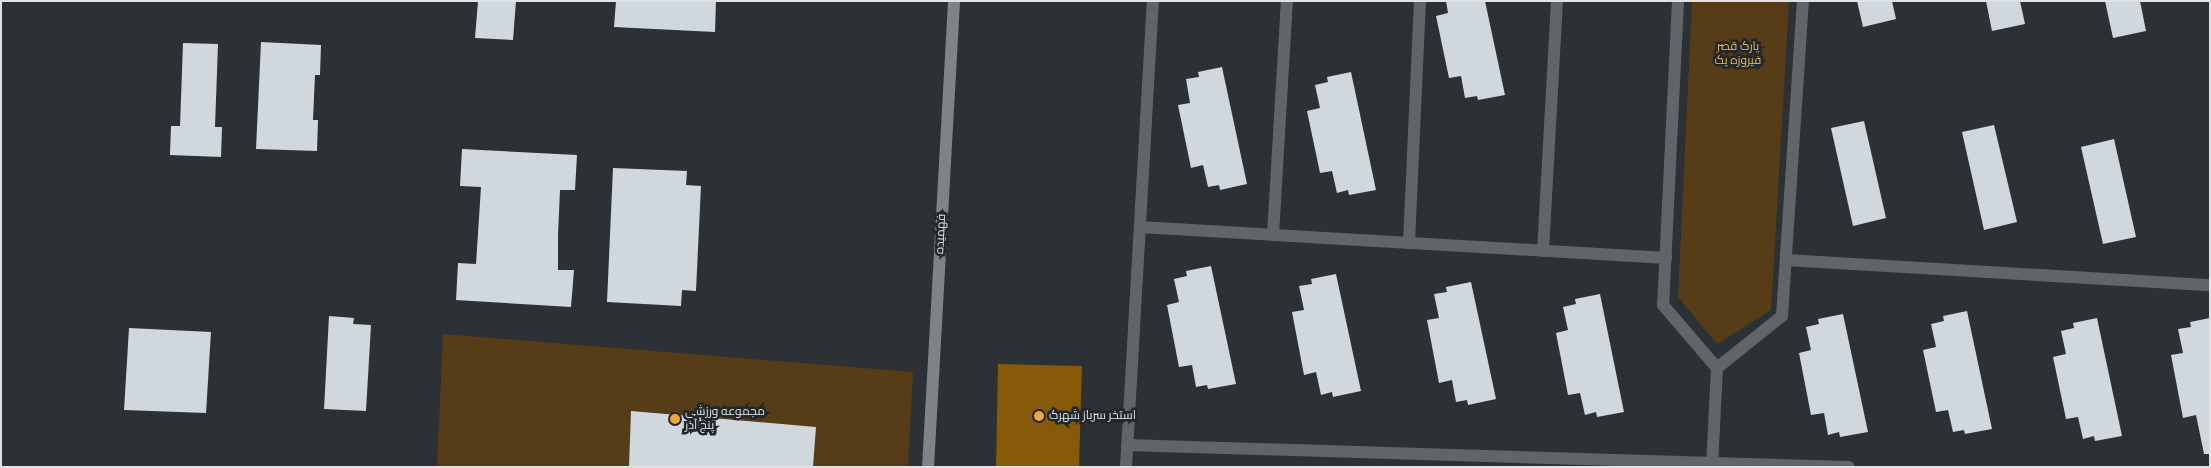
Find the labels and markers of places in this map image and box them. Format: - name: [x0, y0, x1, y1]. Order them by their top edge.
- place label: مجموعه ورزشی پنج آذر: [685, 405, 765, 433]
- place label: استخر سرباز شهرک: [1049, 409, 1136, 423]
- marker: استخر سرباز شهرک: [1033, 410, 1045, 422]
- marker: مجموعه ورزشی پنج آذر: [669, 413, 681, 425]

